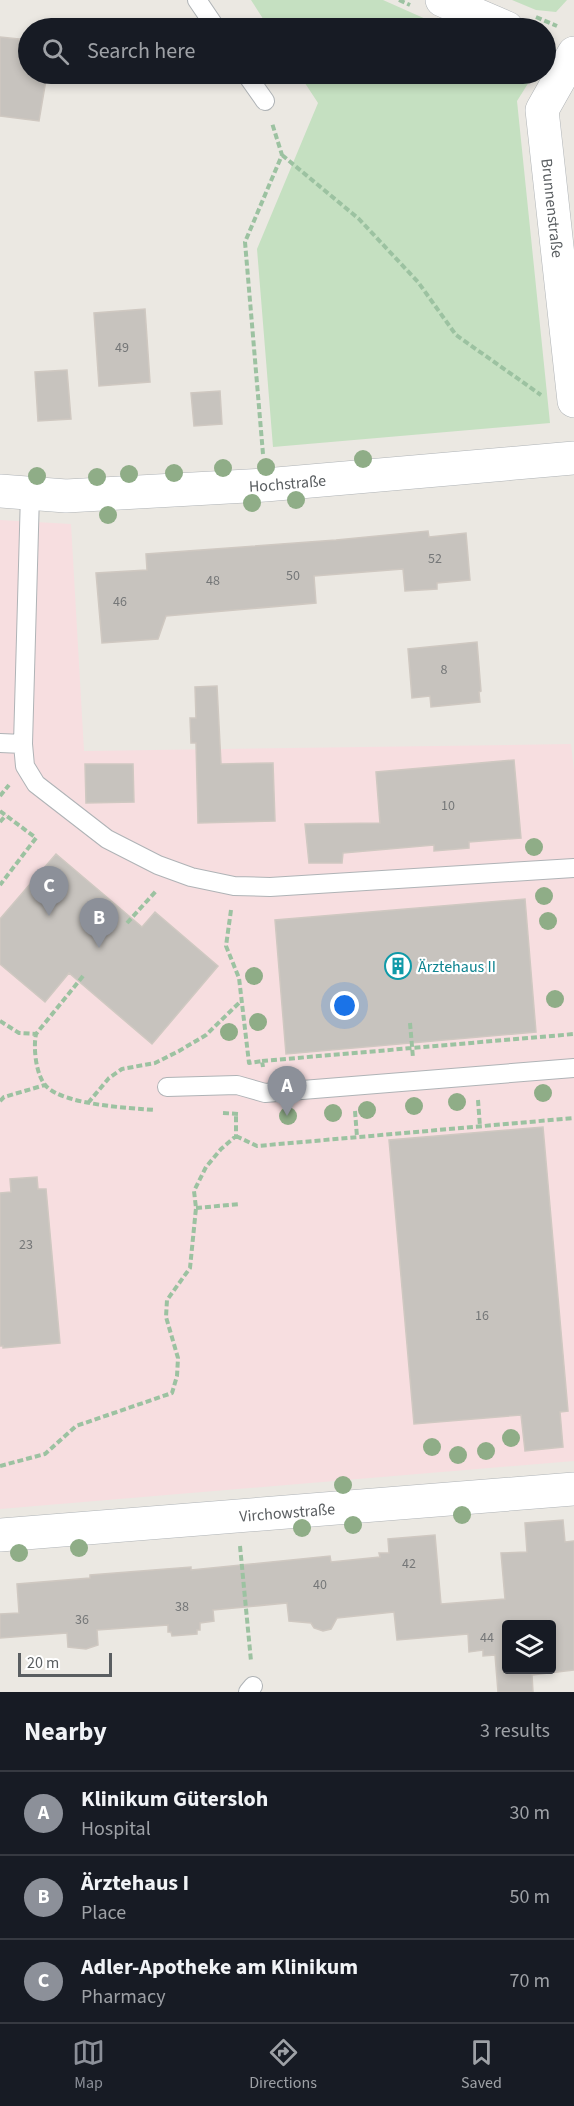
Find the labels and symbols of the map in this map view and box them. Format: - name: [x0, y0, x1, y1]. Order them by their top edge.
- street label: Brunnenstraße: [535, 157, 568, 259]
- house number: 49: [115, 338, 129, 358]
- street label: Hochstraße: [248, 470, 327, 498]
- house number: 52: [428, 549, 442, 569]
- house number: 50: [286, 566, 300, 586]
- house number: 48: [206, 571, 220, 591]
- house number: 46: [113, 592, 127, 612]
- house number: 8: [441, 660, 448, 680]
- house number: 10: [441, 796, 455, 816]
- pin: C: [29, 866, 68, 916]
- pin: B: [80, 898, 118, 948]
- building icon: Ärztehaus II: [383, 951, 413, 981]
- place label: Ärztehaus II: [418, 956, 496, 978]
- your location: [330, 991, 359, 1020]
- pin: A: [268, 1066, 306, 1116]
- house number: 23: [19, 1235, 33, 1255]
- house number: 16: [475, 1306, 489, 1326]
- street label: Virchowstraße: [238, 1498, 336, 1528]
- house number: 42: [402, 1554, 416, 1574]
- house number: 40: [313, 1575, 327, 1595]
- house number: 38: [175, 1597, 189, 1617]
- house number: 36: [75, 1610, 89, 1630]
- house number: 44: [480, 1628, 494, 1648]
- scale bar: [18, 1650, 112, 1678]

